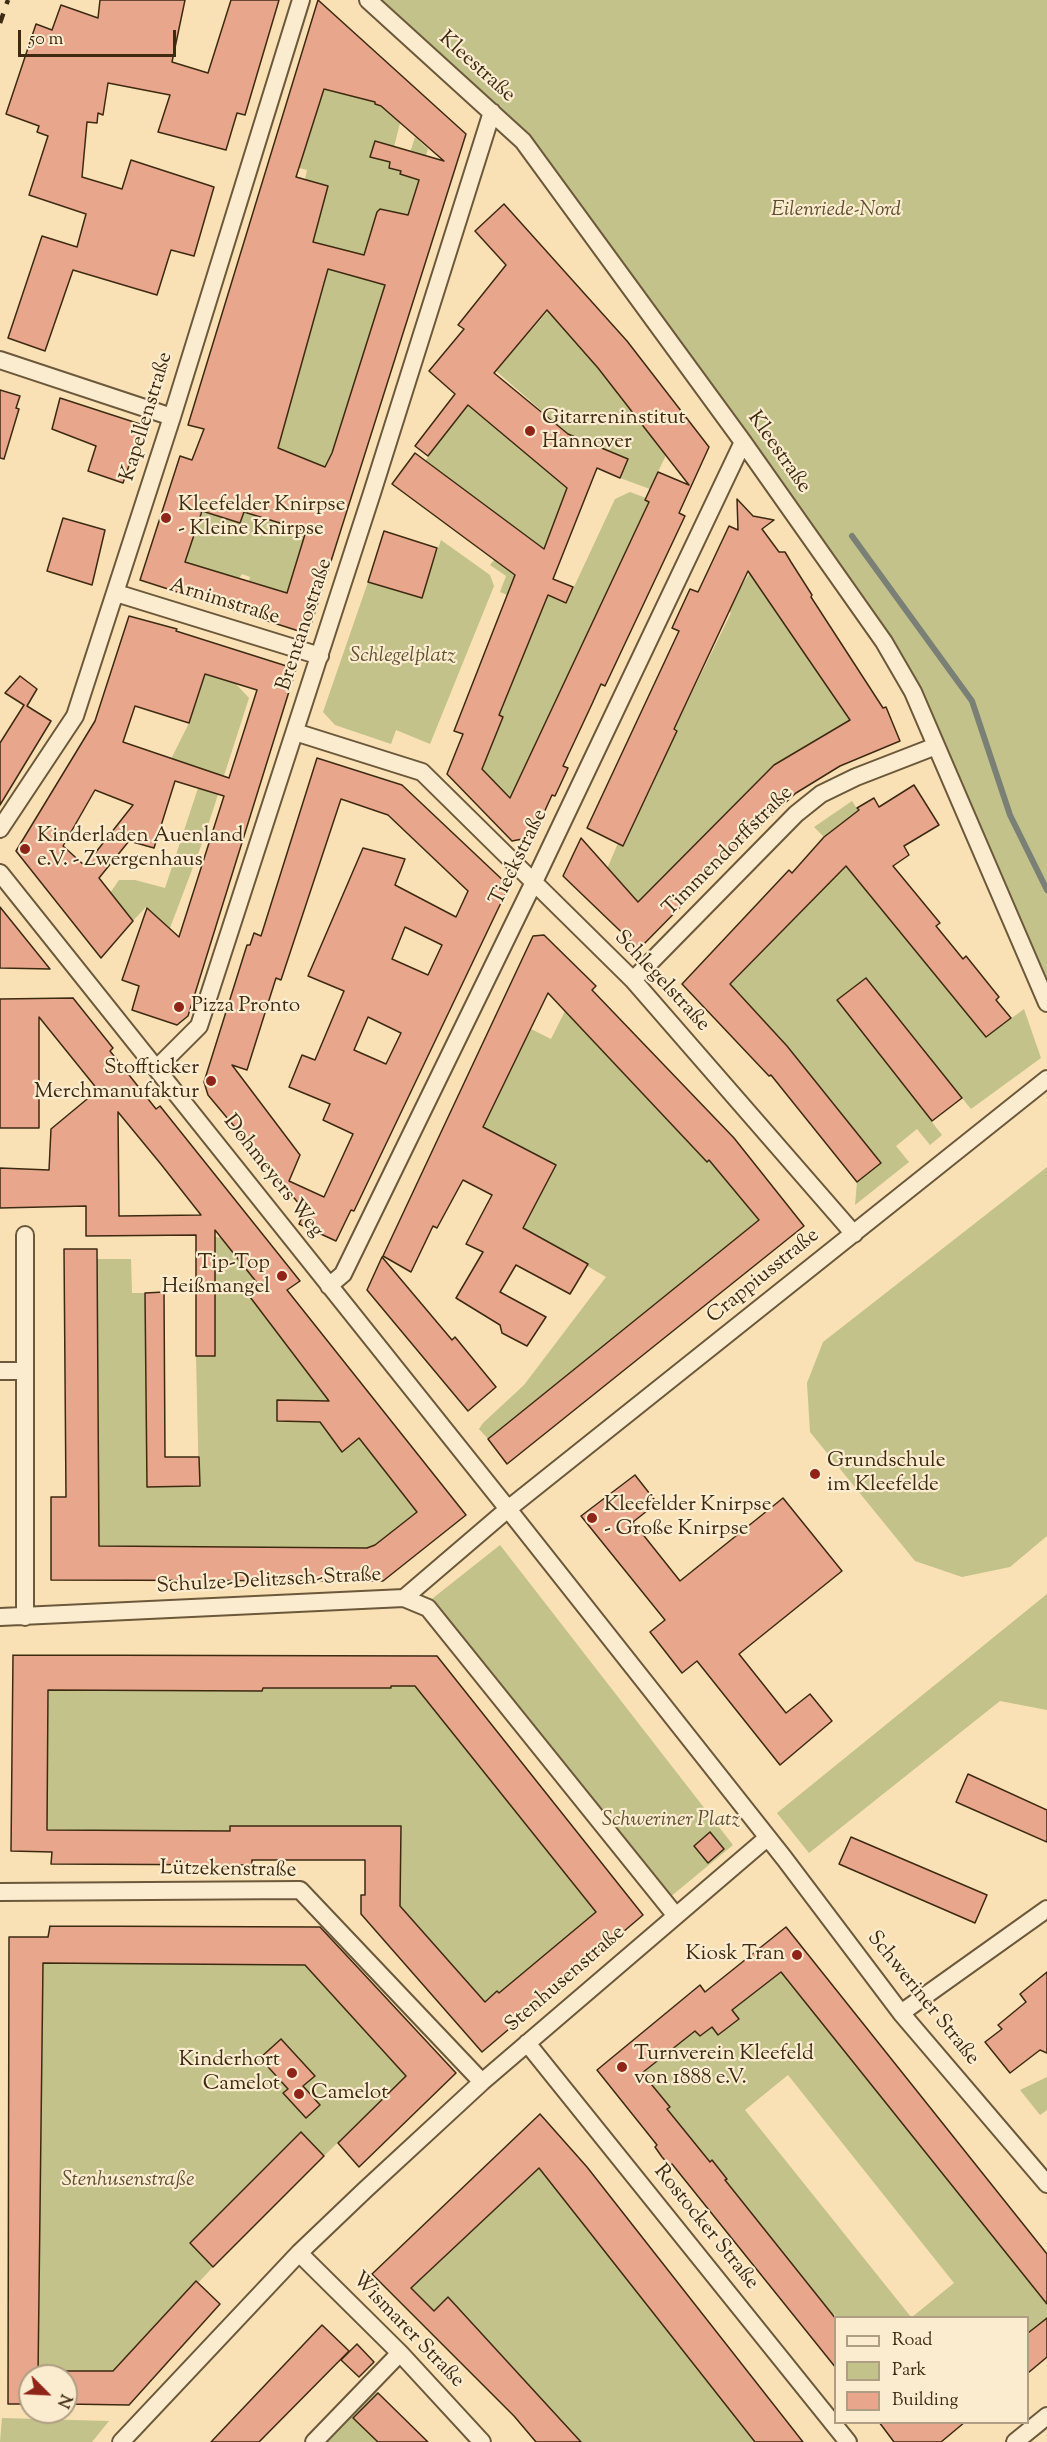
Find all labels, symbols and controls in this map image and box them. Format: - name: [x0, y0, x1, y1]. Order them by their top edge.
- scale bar: [21, 18, 178, 56]
- text: 50 m: [29, 27, 63, 53]
- street label: Kleestraße: [433, 27, 519, 109]
- park label: Eilenriede-Nord: [771, 198, 901, 224]
- street label: Kapellenstraße: [116, 349, 180, 485]
- place label: Gitarreninstitut Hannover: [542, 406, 686, 456]
- street label: Kleestraße: [741, 407, 815, 499]
- marker: Gitarreninstitut Hannover: [523, 424, 537, 438]
- place label: Kleefelder Knirpse - Kleine Knirpse: [178, 493, 345, 543]
- marker: Kleefelder Knirpse - Kleine Knirpse: [159, 511, 173, 525]
- street label: Brentanostraße: [273, 556, 339, 694]
- street label: Arnimstraße: [166, 574, 282, 632]
- park label: Schlegelplatz: [350, 644, 456, 670]
- street label: Timmendorffstraße: [659, 782, 799, 922]
- street label: Tieckstraße: [486, 806, 554, 910]
- place label: Kinderladen Auenland e.V. - Zwergenhaus: [37, 824, 243, 874]
- marker: Kinderladen Auenland e.V. - Zwergenhaus: [18, 842, 32, 856]
- street label: Schlegelstraße: [608, 926, 714, 1038]
- place label: Pizza Pronto: [191, 994, 300, 1020]
- marker: Pizza Pronto: [172, 1000, 186, 1014]
- place label: Stoffticker Merchmanufaktur: [34, 1056, 199, 1106]
- marker: Stoffticker Merchmanufaktur: [204, 1074, 218, 1088]
- street label: Dohmeyers Weg: [216, 1111, 328, 1243]
- street label: Crappiusstraße: [703, 1224, 825, 1330]
- place label: Tip-Top Heißmangel: [162, 1251, 270, 1301]
- marker: Tip-Top Heißmangel: [275, 1269, 289, 1283]
- place label: Grundschule im Kleefelde: [827, 1449, 946, 1499]
- marker: Grundschule im Kleefelde: [808, 1467, 822, 1481]
- place label: Kleefelder Knirpse - Große Knirpse: [604, 1493, 771, 1543]
- marker: Kleefelder Knirpse - Große Knirpse: [585, 1511, 599, 1525]
- street label: Schulze-Delitzsch-Straße: [156, 1564, 382, 1600]
- park label: Schweriner Platz: [602, 1808, 740, 1834]
- street label: Lützekenstraße: [159, 1857, 297, 1885]
- street label: Stenhusenstraße: [501, 1921, 631, 2039]
- street label: Schweriner Straße: [860, 1927, 984, 2071]
- place label: Kiosk Tran: [685, 1942, 785, 1968]
- marker: Kiosk Tran: [790, 1948, 804, 1962]
- place label: Turnverein Kleefeld von 1888 e.V.: [634, 2042, 814, 2092]
- place label: Kinderhort Camelot: [179, 2048, 280, 2098]
- marker: Turnverein Kleefeld von 1888 e.V.: [615, 2060, 629, 2074]
- marker: Kinderhort Camelot: [285, 2066, 299, 2080]
- place label: Camelot: [311, 2081, 388, 2107]
- marker: Camelot: [292, 2087, 306, 2101]
- street label: Rostocker Straße: [647, 2160, 763, 2296]
- park label: Stenhusenstraße: [62, 2168, 194, 2194]
- street label: Wismarer Straße: [345, 2268, 469, 2394]
- legend: [834, 2316, 1029, 2424]
- text: Road: [892, 2328, 932, 2354]
- text: Park: [892, 2358, 926, 2384]
- north arrow: [18, 2364, 78, 2424]
- text: Building: [892, 2388, 958, 2414]
- text: N: [50, 2390, 76, 2411]

